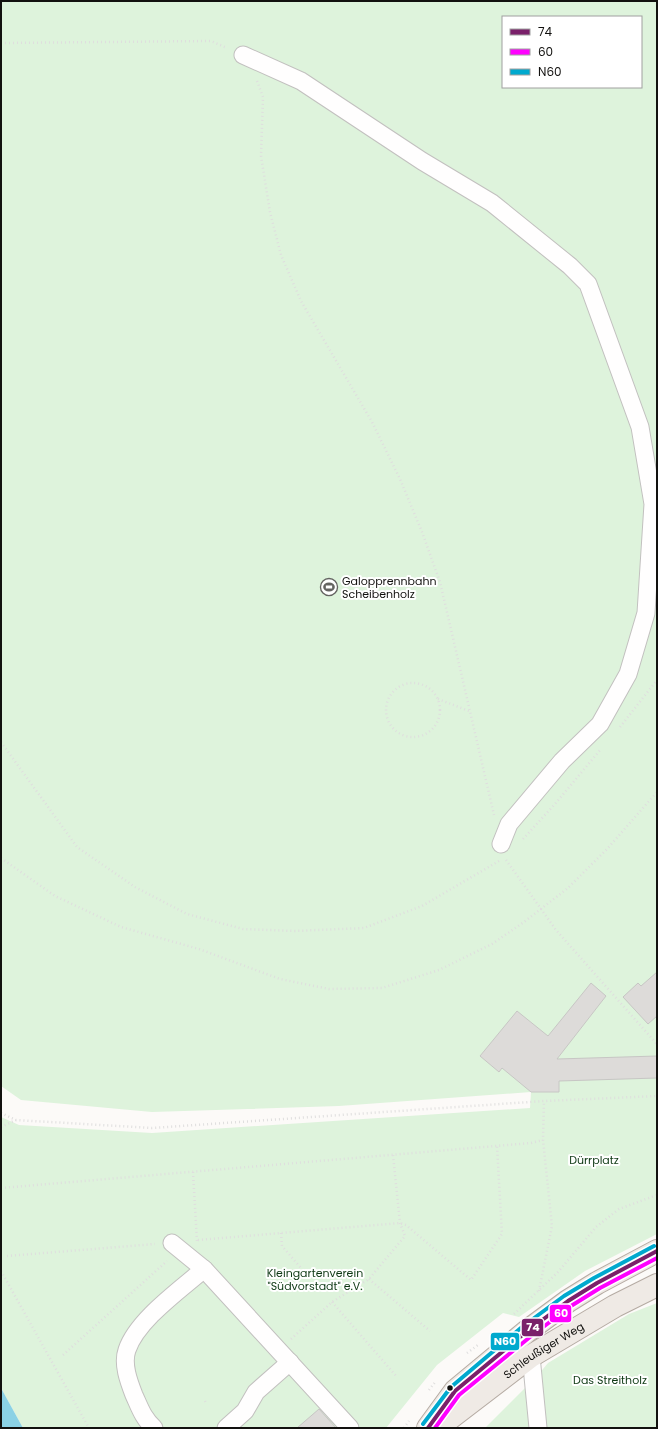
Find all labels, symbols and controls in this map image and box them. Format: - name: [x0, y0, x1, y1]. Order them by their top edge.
- legend: [502, 16, 642, 88]
- text: 74: [538, 23, 553, 40]
- text: 60: [538, 43, 553, 60]
- text: N60: [538, 63, 562, 80]
- place label: Galopprennbahn Scheibenholz: [342, 573, 437, 602]
- sports icon: Galopprennbahn Scheibenholz: [319, 577, 339, 597]
- park label: Dürrplatz: [569, 1152, 619, 1168]
- park label: Kleingartenverein "Südvorstadt" e.V.: [267, 1265, 363, 1294]
- line badge: 60: [549, 1304, 572, 1323]
- text: 60: [554, 1305, 568, 1321]
- street label: Schleußiger Weg: [500, 1318, 587, 1382]
- line badge: 74: [521, 1318, 544, 1337]
- text: 74: [526, 1319, 540, 1335]
- line badge: N60: [490, 1332, 520, 1351]
- text: N60: [494, 1333, 516, 1349]
- park label: Das Streitholz: [573, 1372, 647, 1388]
- unlabelled marker: [445, 1383, 455, 1393]

